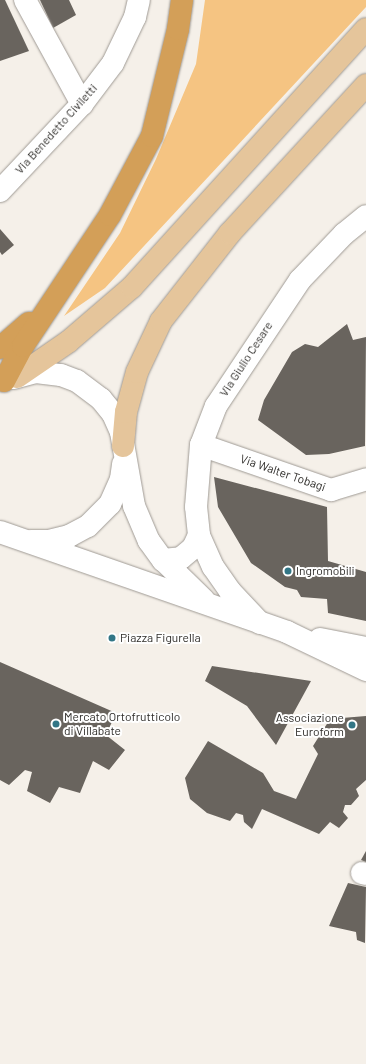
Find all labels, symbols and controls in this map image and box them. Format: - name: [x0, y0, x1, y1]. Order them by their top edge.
- street label: Via Benedetto Civiletti: [12, 81, 100, 177]
- street label: Via Giulio Cesare: [216, 319, 276, 399]
- street label: Via Walter Tobagi: [238, 452, 328, 494]
- place label: Ingromobili: [296, 564, 355, 578]
- marker: Ingromobili: [283, 566, 293, 576]
- place label: Piazza Figurella: [120, 631, 201, 645]
- marker: Piazza Figurella: [107, 633, 117, 643]
- place label: Mercato Ortofrutticolo di Villabate: [64, 710, 180, 738]
- place label: Associazione Euroform: [276, 711, 344, 739]
- marker: Mercato Ortofrutticolo di Villabate: [51, 719, 61, 729]
- marker: Associazione Euroform: [347, 720, 357, 730]

